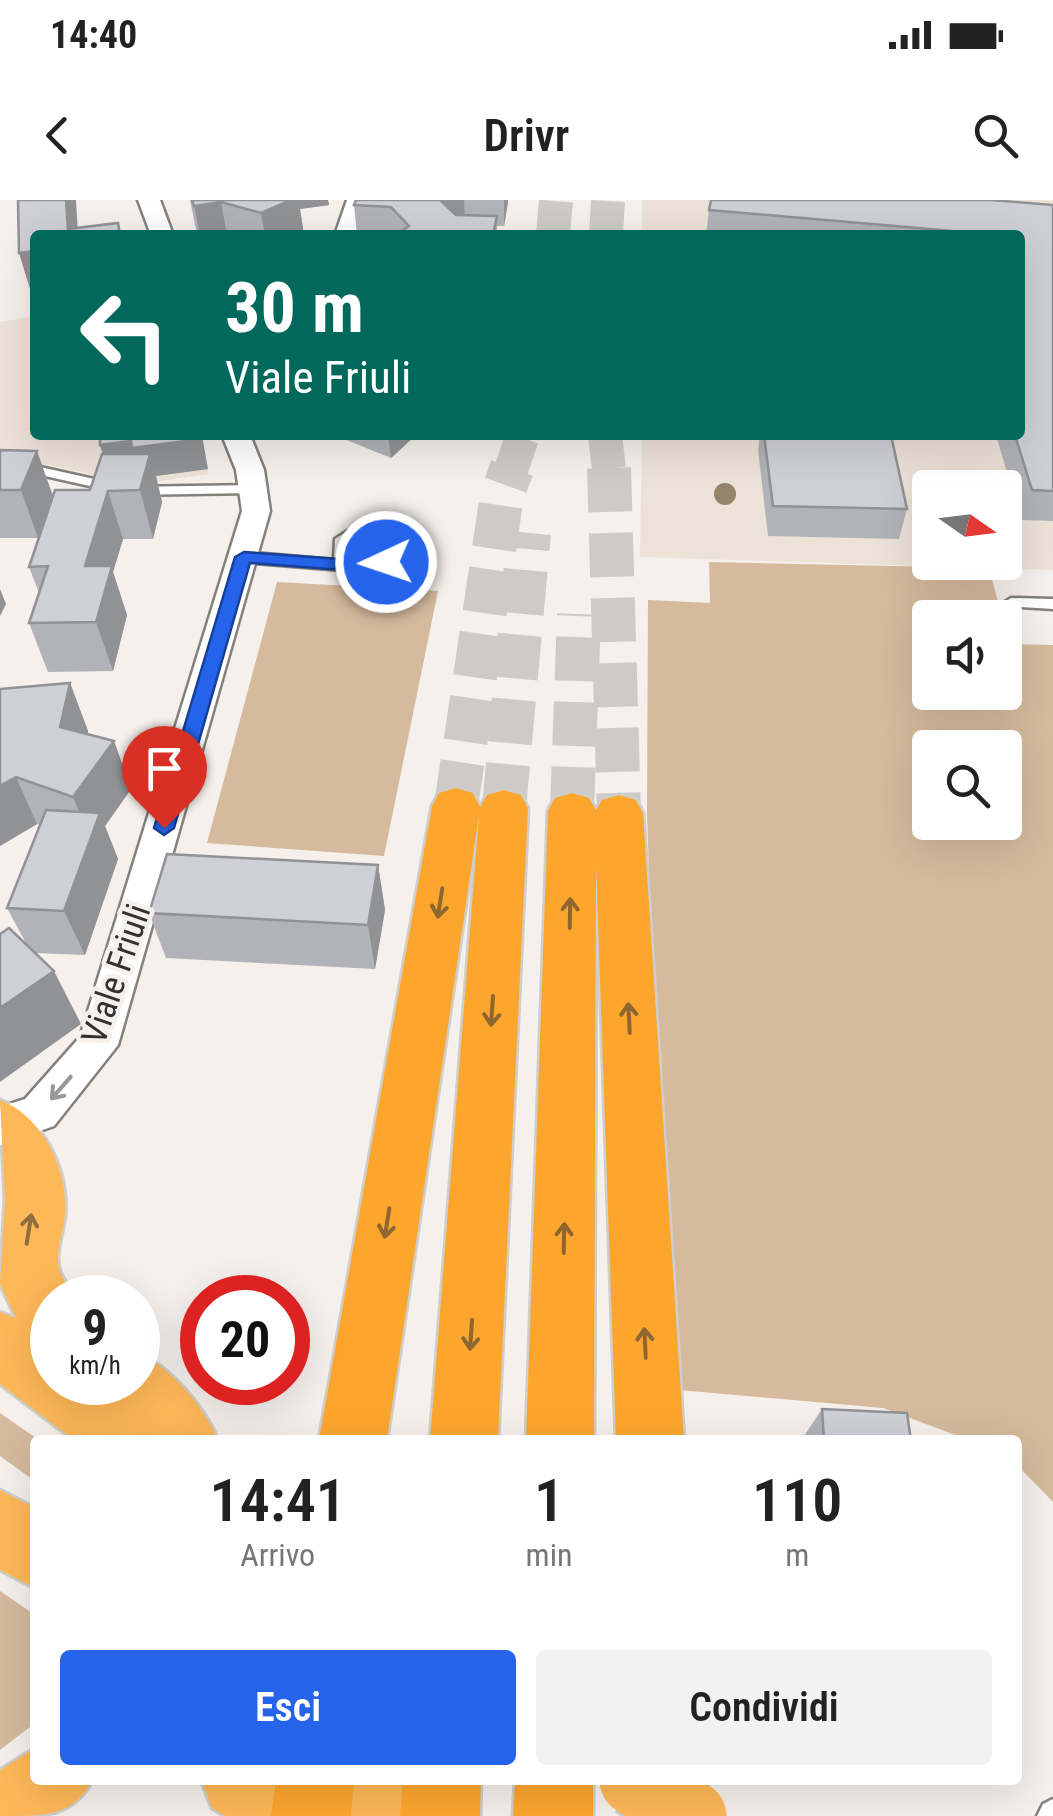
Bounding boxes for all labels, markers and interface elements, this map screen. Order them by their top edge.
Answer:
text: 14:40 [50,13,137,57]
icon: back [30,108,85,163]
icon: search [968,108,1023,163]
text: Drivr [484,109,569,162]
text: 30 m [225,267,364,349]
icon: left [60,270,190,400]
text: Viale Friuli [225,351,411,404]
north arrow [912,470,1022,580]
map controls [912,470,1022,840]
position arrow [334,510,438,614]
button: sound [912,600,1022,710]
pin [122,726,207,829]
button: search [912,730,1022,840]
icon: arrive [137,741,192,796]
one-way arrow [430,886,449,918]
one-way arrow [560,897,579,929]
street label: Viale Friuli [73,899,159,1049]
one-way arrow [482,994,501,1026]
one-way arrow [619,1003,638,1035]
one-way arrow [50,1075,73,1100]
one-way arrow [378,1207,396,1239]
one-way arrow [21,1213,39,1245]
one-way arrow [554,1222,574,1254]
speed limit sign: 20 [180,1275,310,1405]
text: 9 [82,1299,108,1357]
one-way arrow [461,1318,480,1350]
one-way arrow [635,1327,654,1359]
text: km/h [69,1351,121,1380]
text: 14:41 [209,1465,346,1536]
text: 1 [534,1465,564,1536]
text: 110 [752,1465,842,1536]
text: Arrivo [240,1536,315,1574]
text: min [526,1536,572,1574]
text: m [785,1536,809,1574]
button: Esci [60,1650,516,1765]
button: Condividi [536,1650,992,1765]

